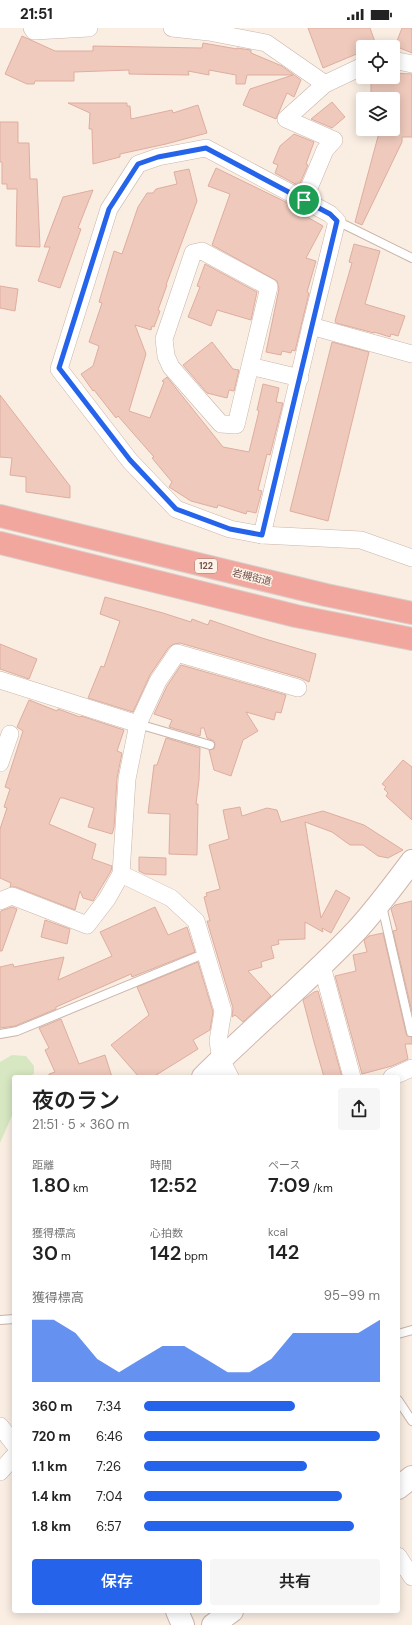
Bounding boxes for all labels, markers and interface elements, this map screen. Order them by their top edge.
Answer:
text: 21:51 [20,4,53,24]
map controls [356,40,400,136]
button: locate [356,40,400,84]
button: layers [356,92,400,136]
pin [287,183,321,217]
icon: arrive [293,189,315,211]
road number: 122 [195,559,217,573]
street label: 岩槻街道 [231,566,273,588]
text: 夜のラン [32,1086,120,1115]
button: share [338,1088,380,1130]
text: 21:51 · 5 × 360 m [32,1116,129,1133]
text: 距離 [32,1158,54,1172]
text: 時間 [150,1158,172,1172]
text: ペース [268,1158,300,1172]
text: 1.80 [32,1172,70,1198]
text: 12:52 [150,1172,197,1198]
text: 7:09 [268,1172,310,1198]
text: km [70,1181,88,1195]
text: /km [310,1181,333,1195]
text: kcal [268,1225,288,1239]
text: 獲得標高 [32,1226,76,1240]
text: 心拍数 [150,1226,183,1240]
text: 142 [268,1239,299,1265]
text: 30 [32,1240,58,1266]
text: 142 [150,1240,181,1266]
text: m [58,1249,71,1263]
text: bpm [181,1249,208,1263]
text: 95–99 m [324,1287,380,1304]
text: 獲得標高 [32,1289,84,1306]
text: 360 m [32,1398,73,1415]
text: 7:34 [96,1398,121,1415]
text: 720 m [32,1428,71,1445]
text: 6:46 [96,1428,123,1445]
text: 1.1 km [32,1458,67,1475]
text: 7:26 [96,1458,121,1475]
text: 1.4 km [32,1488,71,1505]
text: 7:04 [96,1488,122,1505]
text: 1.8 km [32,1518,71,1535]
text: 6:57 [96,1518,121,1535]
button: 保存 [32,1559,202,1605]
button: 共有 [210,1559,380,1605]

